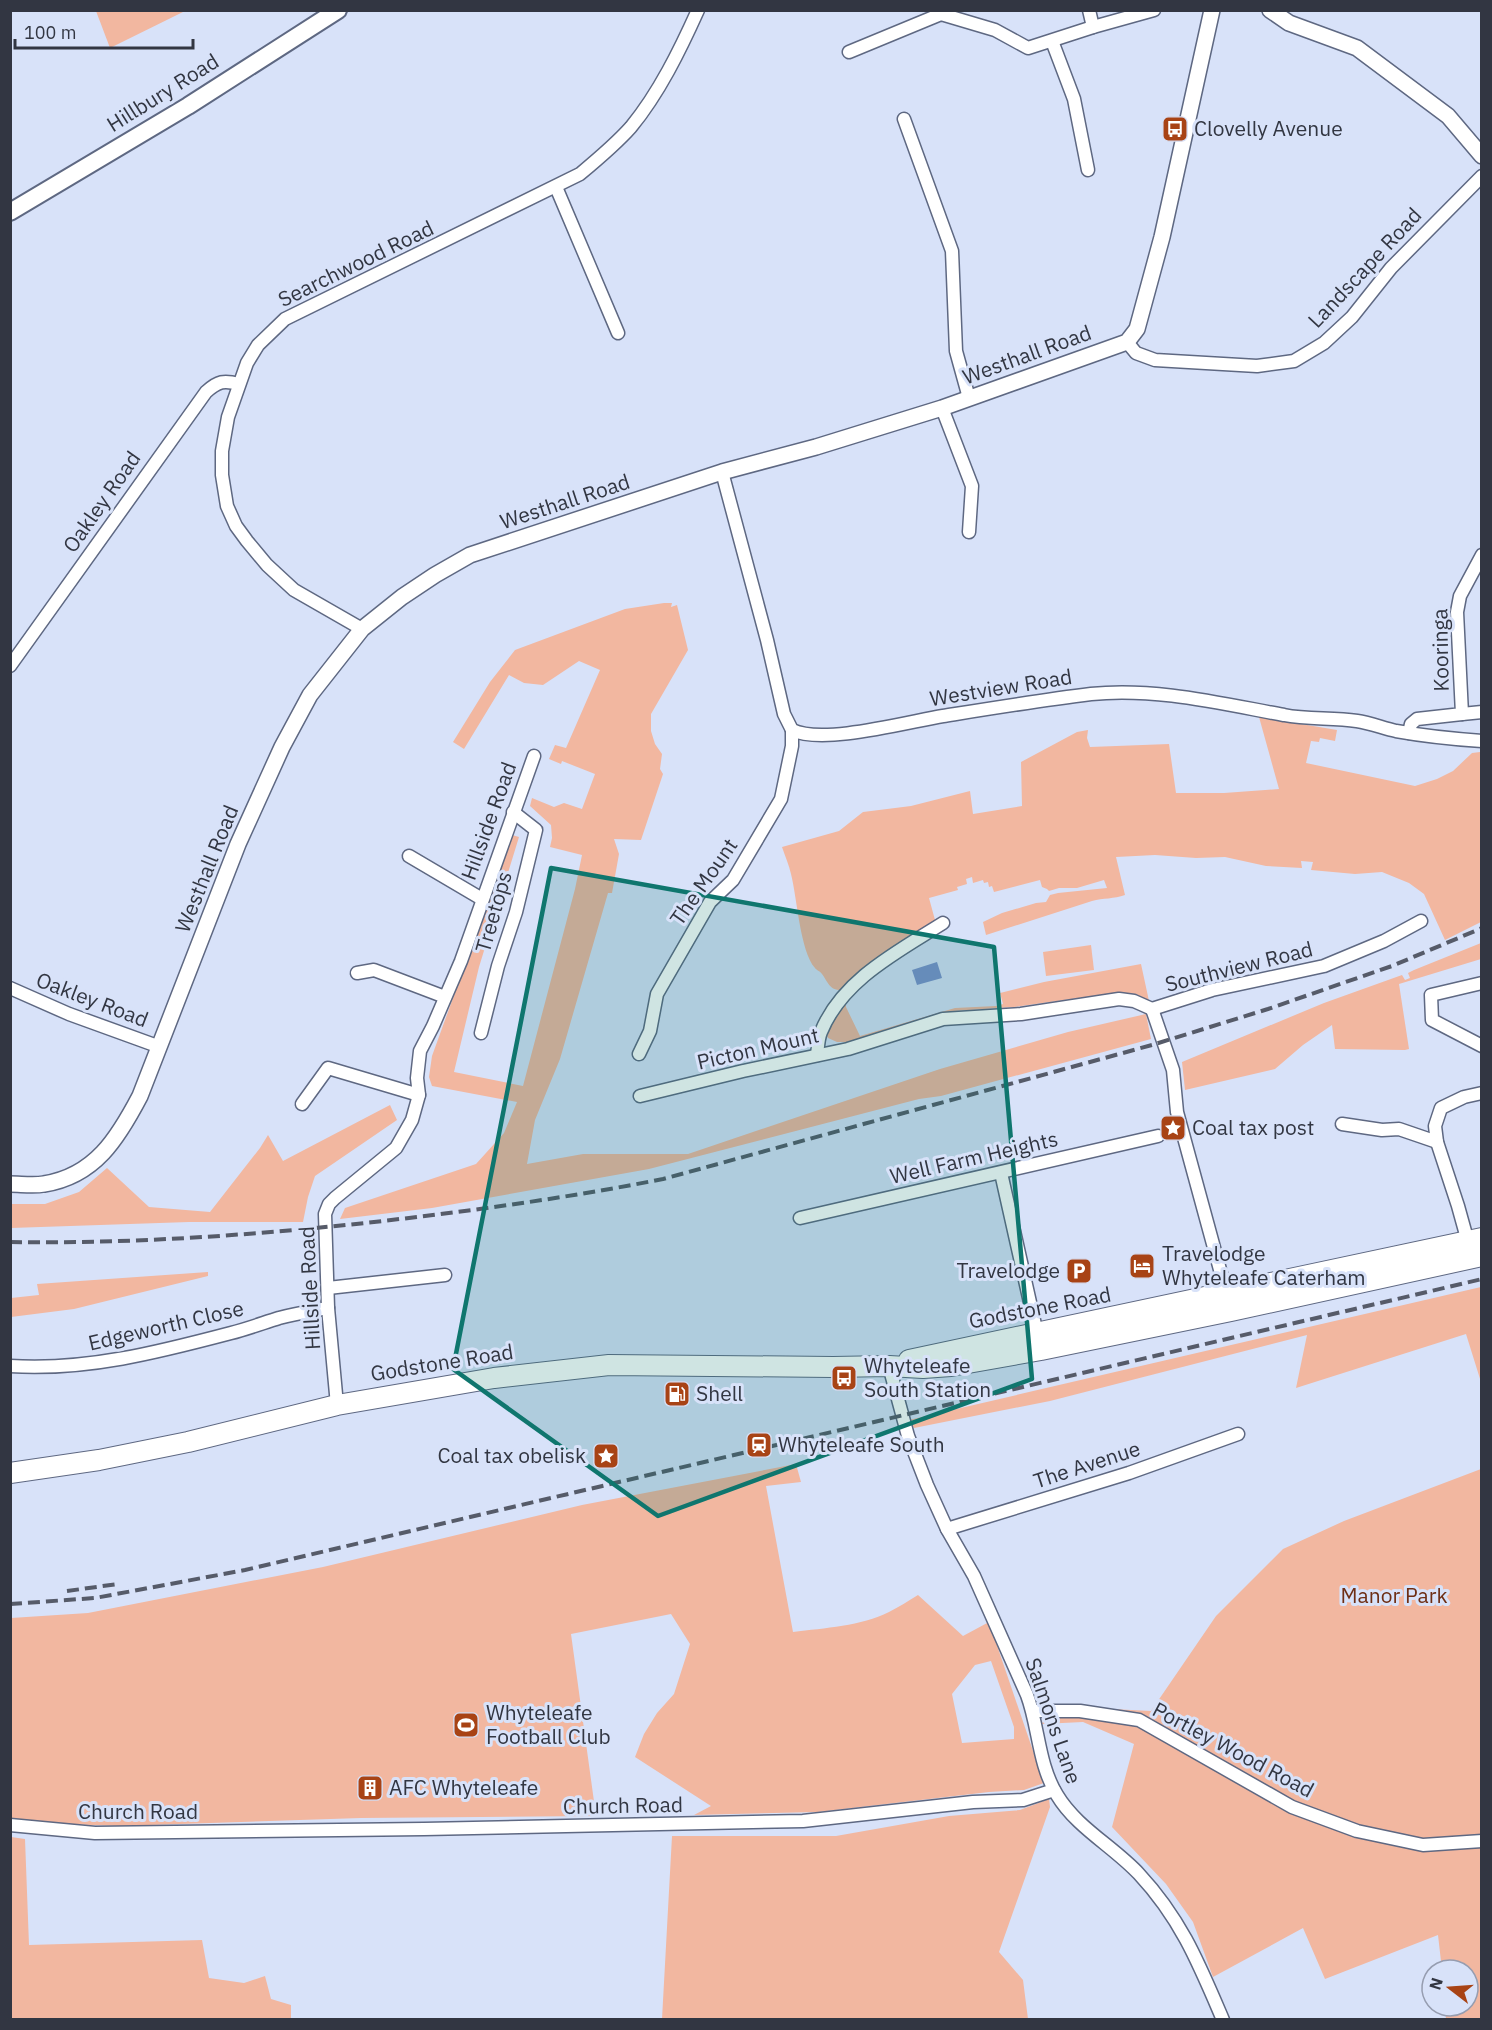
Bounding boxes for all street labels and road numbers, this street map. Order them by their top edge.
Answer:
street label: Hillbury Road [101,47,224,138]
street label: Landscape Road [1301,201,1427,333]
street label: Searchwood Road [273,213,438,313]
street label: Westhall Road [958,318,1095,390]
street label: Oakley Road [56,445,146,558]
street label: Westhall Road [496,467,633,535]
street label: Kooringa [1425,608,1455,692]
street label: Westview Road [928,662,1074,712]
street label: Hillside Road [454,758,522,884]
street label: Westhall Road [168,801,244,936]
street label: The Mount [663,832,743,931]
street label: Treetops [468,868,518,956]
street label: Southview Road [1162,934,1316,998]
street label: Oakley Road [32,965,152,1033]
street label: Picton Mount [694,1020,822,1076]
street label: Well Farm Heights [887,1124,1061,1190]
street label: Hillside Road [292,1225,326,1351]
street label: Godstone Road [966,1280,1113,1335]
street label: Edgeworth Close [85,1294,246,1357]
street label: Godstone Road [368,1337,515,1387]
street label: The Avenue [1030,1434,1144,1494]
street label: Salmons Lane [1019,1654,1089,1787]
street label: Portley Wood Road [1148,1695,1319,1804]
street label: Church Road [563,1790,683,1820]
street label: Church Road [78,1797,198,1825]

